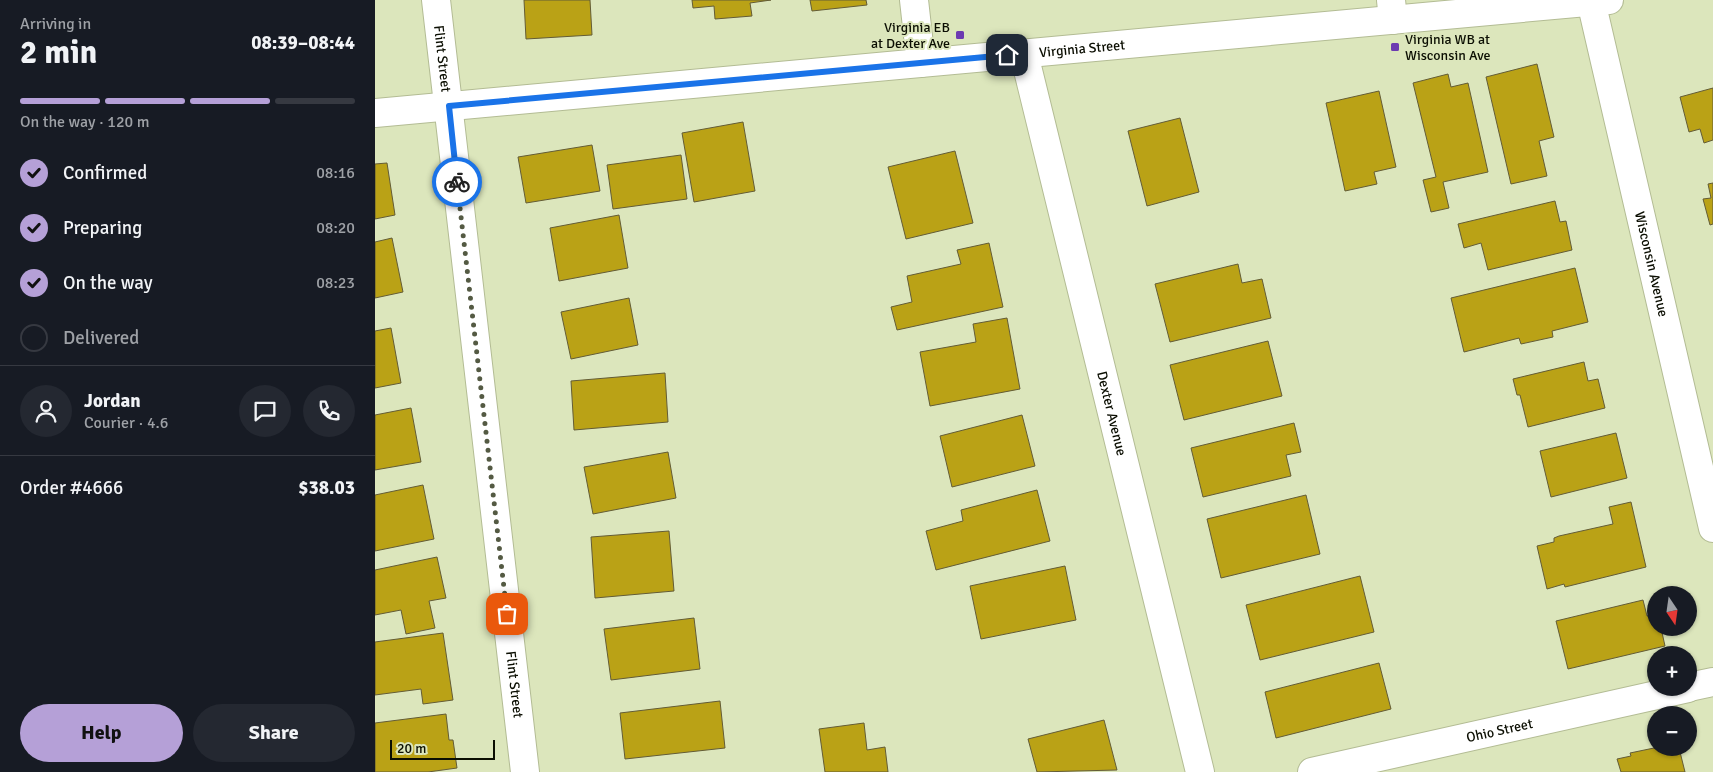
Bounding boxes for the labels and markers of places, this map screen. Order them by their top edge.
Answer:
place label: Virginia EB at Dexter Ave [871,19,950,52]
marker: Virginia EB at Dexter Ave [954,29,966,41]
place label: Virginia WB at Wisconsin Ave [1405,31,1490,64]
pin [986,34,1028,76]
marker: Virginia WB at Wisconsin Ave [1389,41,1401,53]
pin [486,593,528,635]

